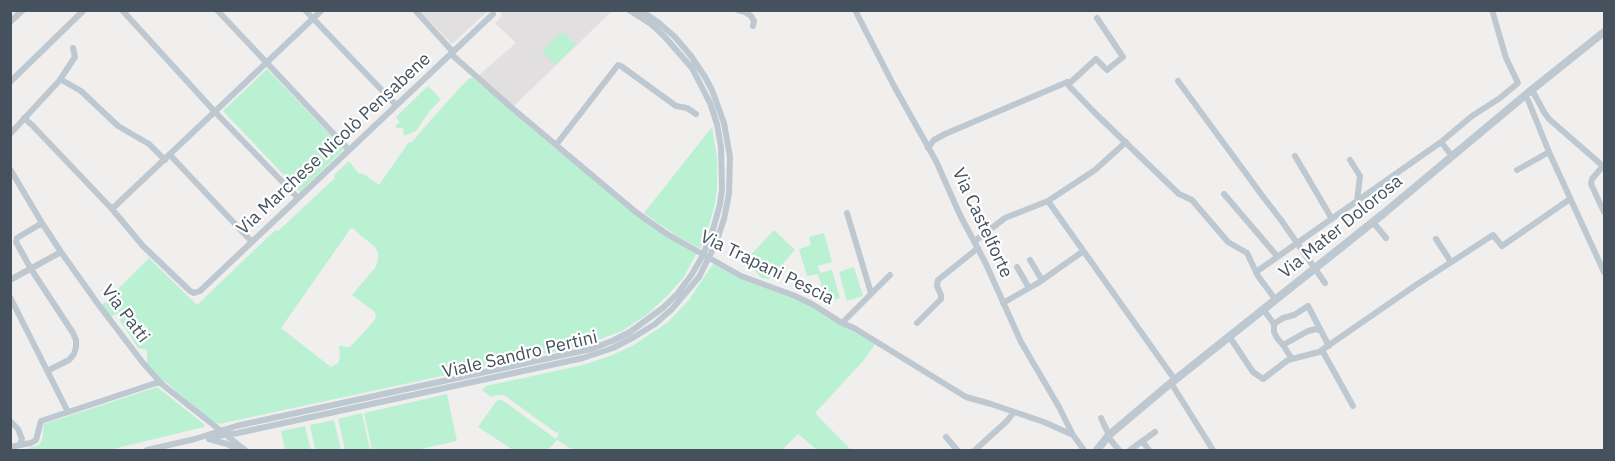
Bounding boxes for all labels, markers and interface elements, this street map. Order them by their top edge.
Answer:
street label: Via Marchese Nicolò Pensabene [233,48,435,240]
street label: Via Castelforte [947,165,1017,281]
street label: Via Mater Dolorosa [1275,171,1407,283]
street label: Via Trapani Pescia [697,226,837,310]
street label: Via Patti [96,281,154,347]
street label: Viale Sandro Pertini [440,327,600,383]

